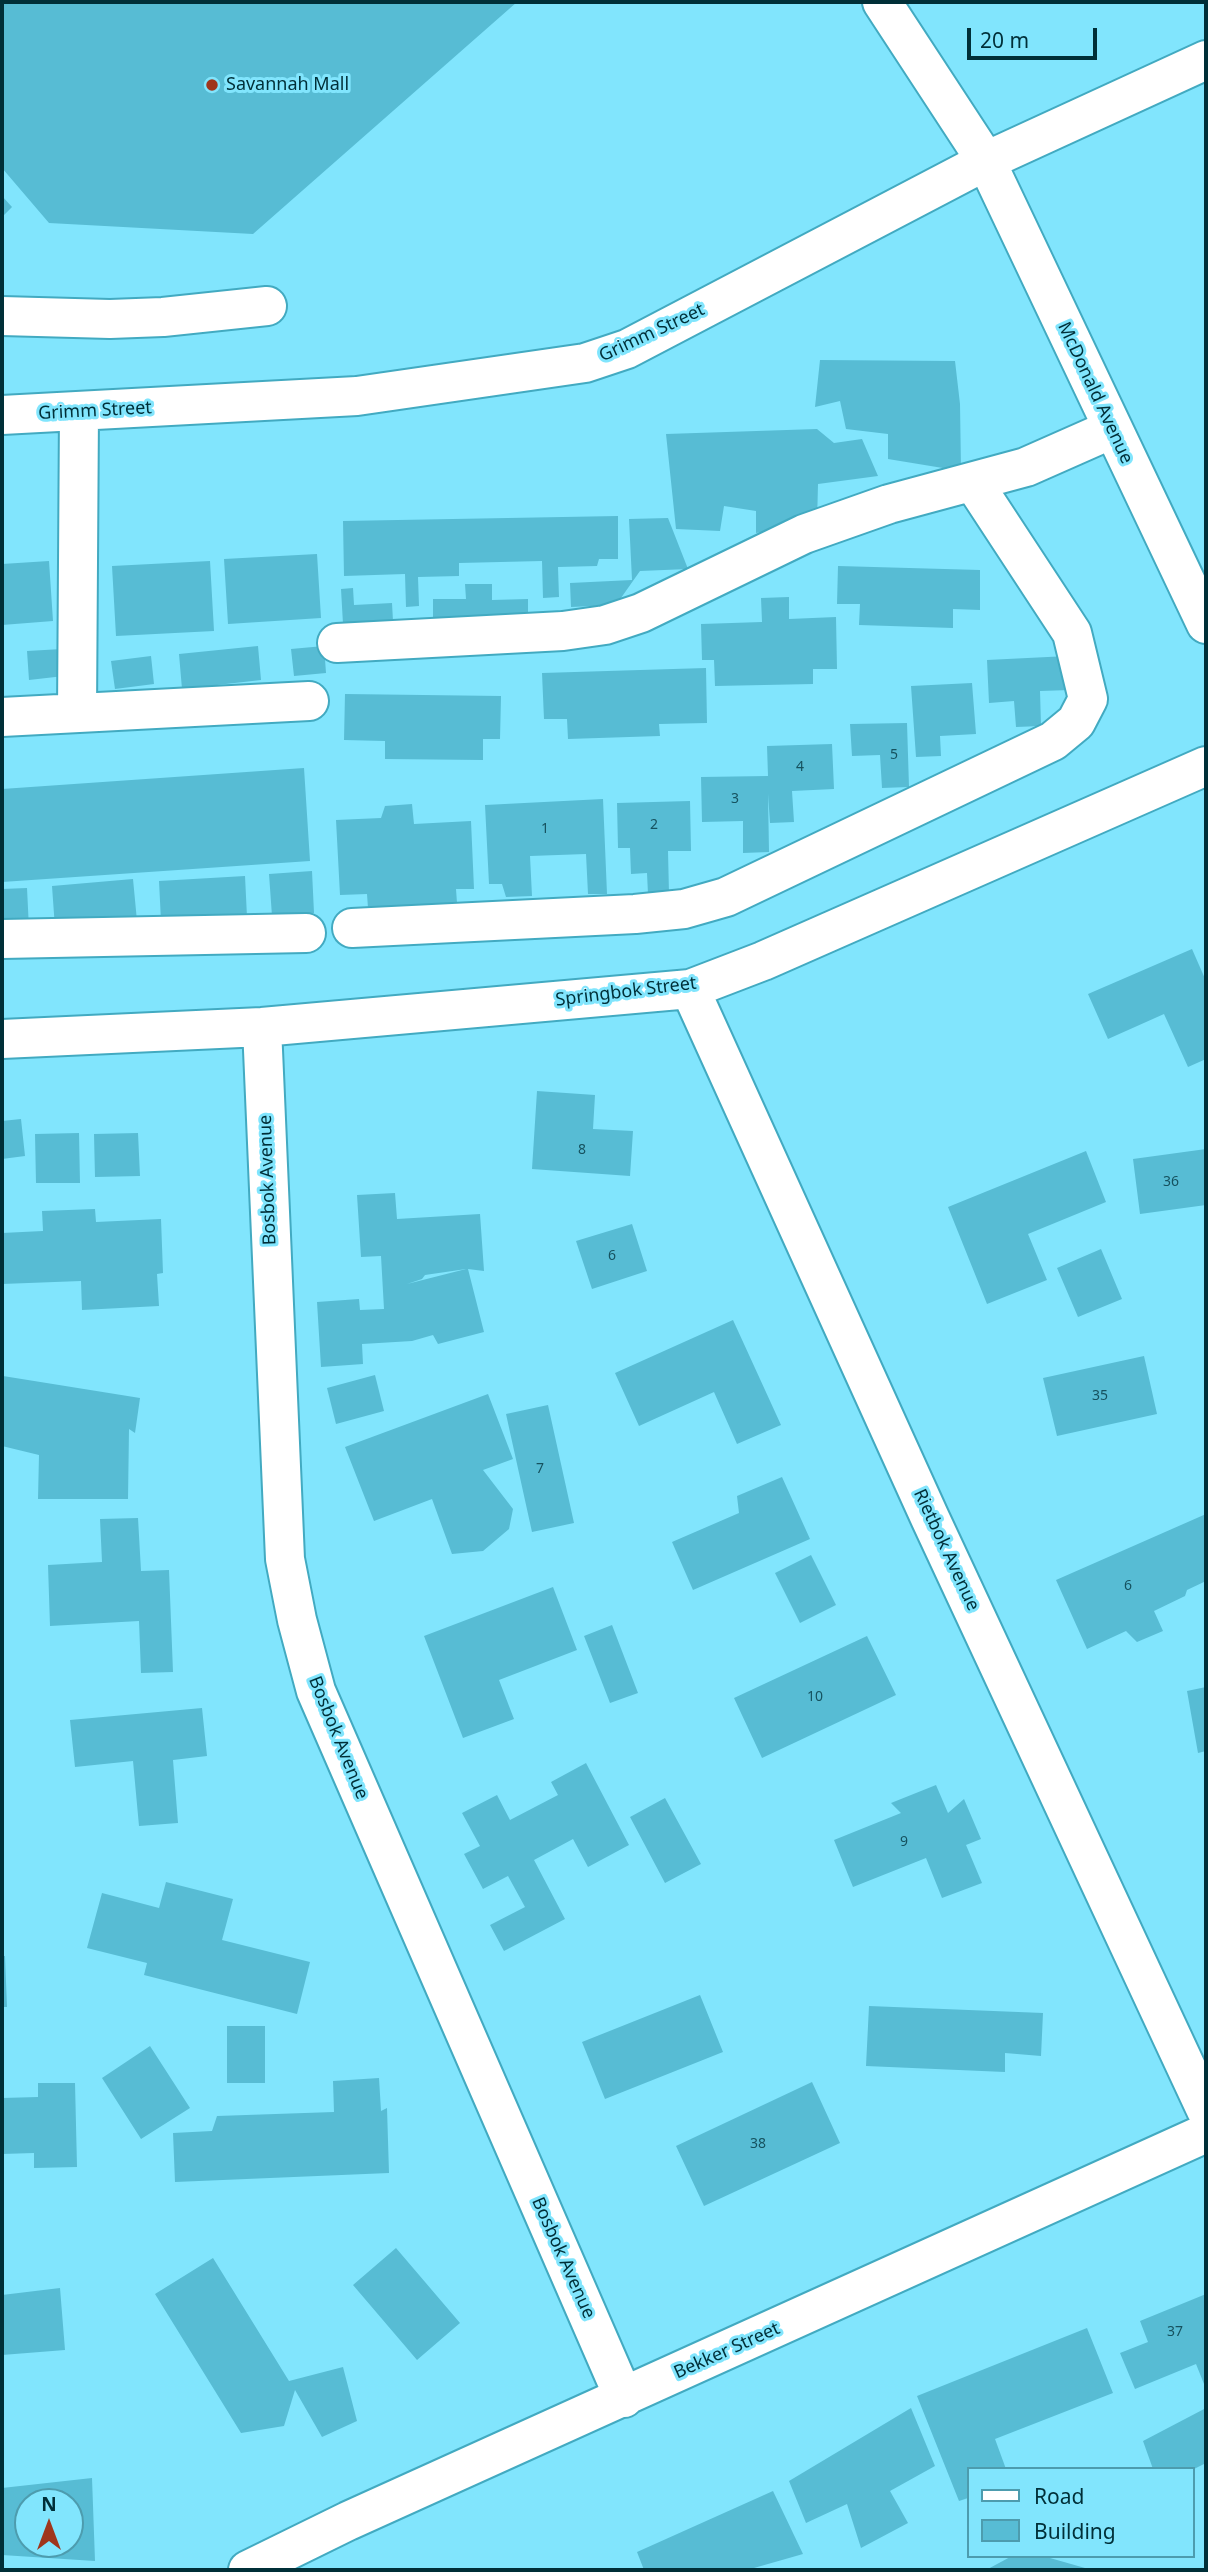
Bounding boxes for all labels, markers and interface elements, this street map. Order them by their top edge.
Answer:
scale bar [970,14,1100,58]
text: 20 m [980,26,1029,54]
place label: Savannah Mall [226,74,349,96]
marker: Savannah Mall [204,77,220,93]
street label: Grimm Street [596,299,708,367]
street label: McDonald Avenue [1053,319,1137,467]
street label: Grimm Street [38,397,152,425]
house number: 5 [890,747,898,763]
house number: 4 [796,759,804,775]
house number: 3 [731,791,739,807]
house number: 2 [650,817,658,833]
house number: 1 [541,821,549,837]
street label: Springbok Street [554,973,698,1011]
street label: Bosbok Avenue [255,1114,281,1246]
house number: 8 [578,1142,586,1158]
house number: 36 [1163,1174,1179,1190]
house number: 6 [608,1248,616,1264]
house number: 35 [1092,1388,1108,1404]
house number: 7 [536,1461,544,1477]
street label: Rietbok Avenue [908,1486,984,1614]
house number: 6 [1124,1578,1132,1594]
street label: Bosbok Avenue [304,1673,372,1803]
house number: 10 [807,1689,823,1705]
house number: 9 [900,1834,908,1850]
house number: 38 [750,2136,766,2152]
street label: Bosbok Avenue [527,2194,599,2322]
street label: Bekker Street [671,2318,783,2384]
house number: 37 [1167,2324,1183,2340]
legend [967,2467,1194,2558]
text: Road [1034,2482,1084,2510]
north arrow [14,2488,84,2558]
text: N [41,2491,57,2517]
text: Building [1034,2517,1116,2545]

